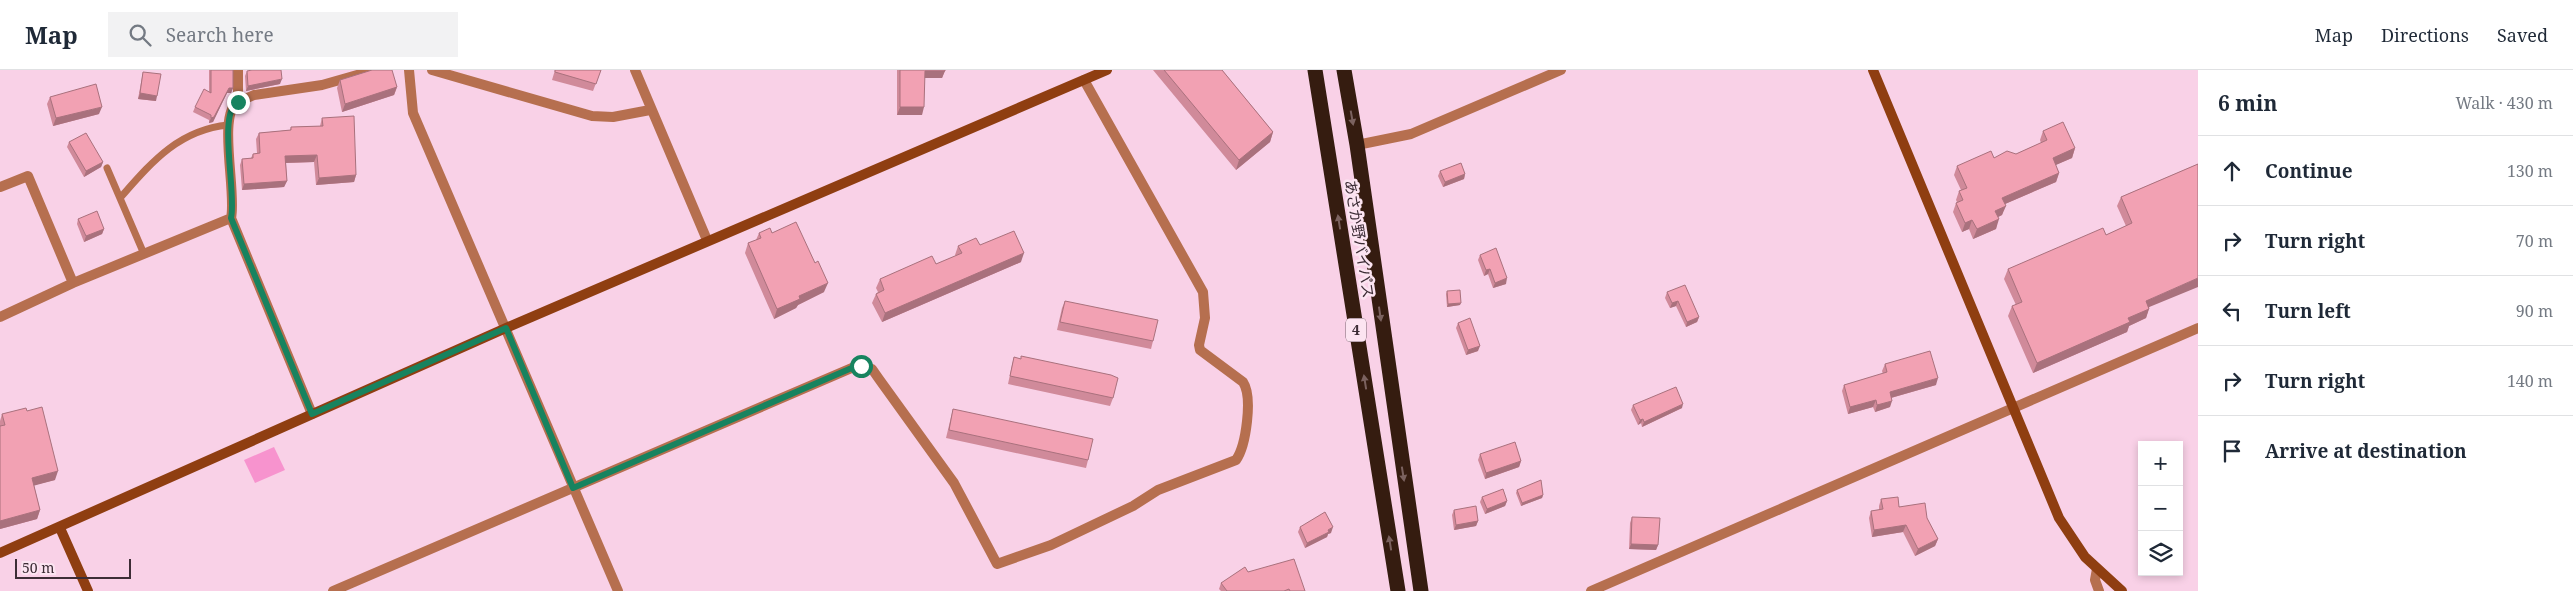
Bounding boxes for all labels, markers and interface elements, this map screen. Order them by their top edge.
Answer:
search box [108,12,458,57]
text: Map [25,18,78,51]
icon: search [126,21,154,49]
text: Search here [166,22,274,48]
text: Map [2315,23,2353,47]
text: Directions [2381,23,2469,47]
text: Saved [2497,23,2548,47]
text: 6 min [2218,89,2277,117]
route end [227,91,250,114]
text: Walk · 430 m [2456,92,2553,114]
one-way arrow [1349,110,1357,126]
icon: ahead [2218,157,2246,185]
text: Continue [2265,158,2353,184]
text: 130 m [2507,160,2553,182]
street label: あさか野バイパス [1341,178,1379,300]
one-way arrow [1334,214,1342,230]
icon: right [2218,227,2246,255]
text: Turn right [2265,228,2365,254]
text: 70 m [2516,230,2553,252]
icon: left [2218,297,2246,325]
text: Turn left [2265,298,2351,324]
text: 90 m [2516,300,2553,322]
one-way arrow [1376,306,1384,322]
road number: 4 [1346,318,1366,342]
route start [850,355,873,378]
icon: right [2218,367,2246,395]
text: Turn right [2265,368,2365,394]
text: 140 m [2507,370,2553,392]
one-way arrow [1360,374,1368,390]
icon: arrive [2218,437,2246,465]
text: Arrive at destination [2265,438,2467,464]
map controls [2138,441,2183,576]
button: + [2138,441,2183,486]
one-way arrow [1399,467,1407,483]
button: − [2138,486,2183,531]
button: layers [2138,531,2183,576]
one-way arrow [1386,534,1394,550]
scale bar [15,556,131,579]
text: 50 m [22,558,55,577]

